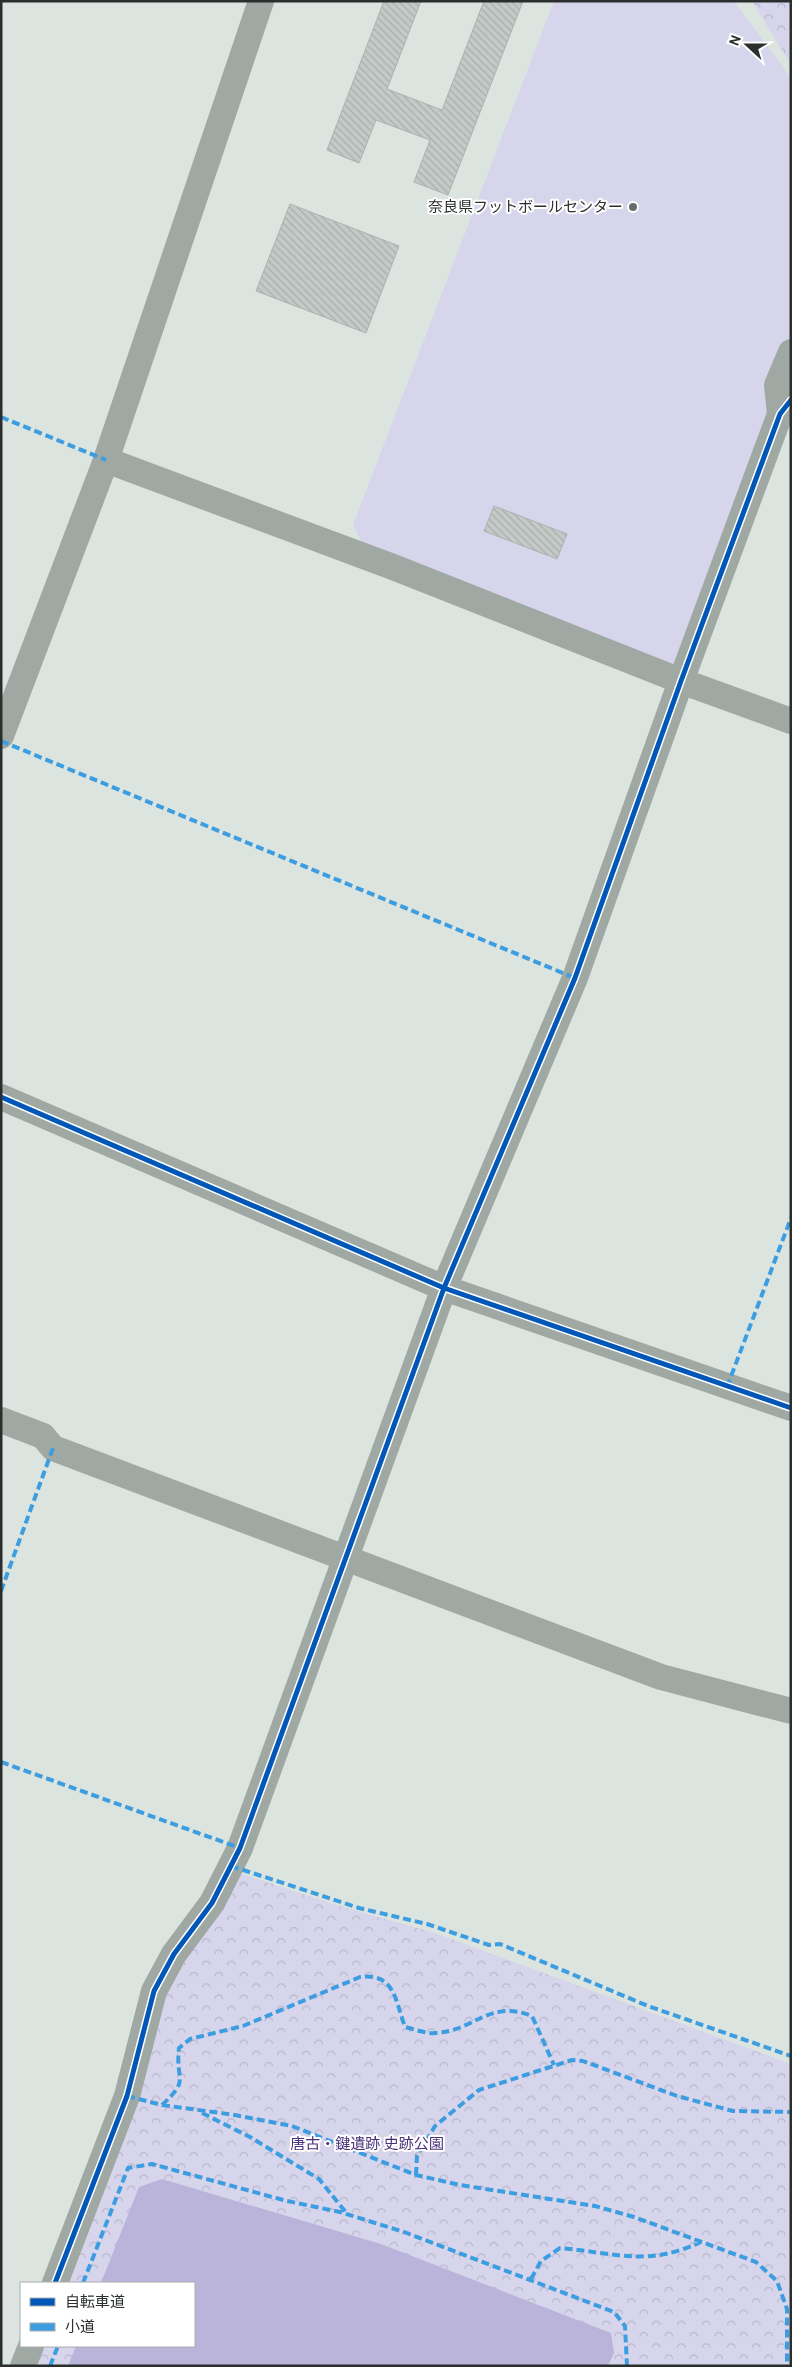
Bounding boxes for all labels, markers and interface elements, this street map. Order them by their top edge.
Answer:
north arrow [722,20,772,70]
text: N [725,32,745,48]
place label: 奈良県フットボールセンター [428,198,623,216]
marker: 奈良県フットボールセンター [627,201,639,213]
park label: 唐古・鍵遺跡 史跡公園 [290,2135,444,2153]
legend [20,2282,195,2347]
text: 自転車道 [65,2293,125,2311]
text: 小道 [65,2318,95,2336]

